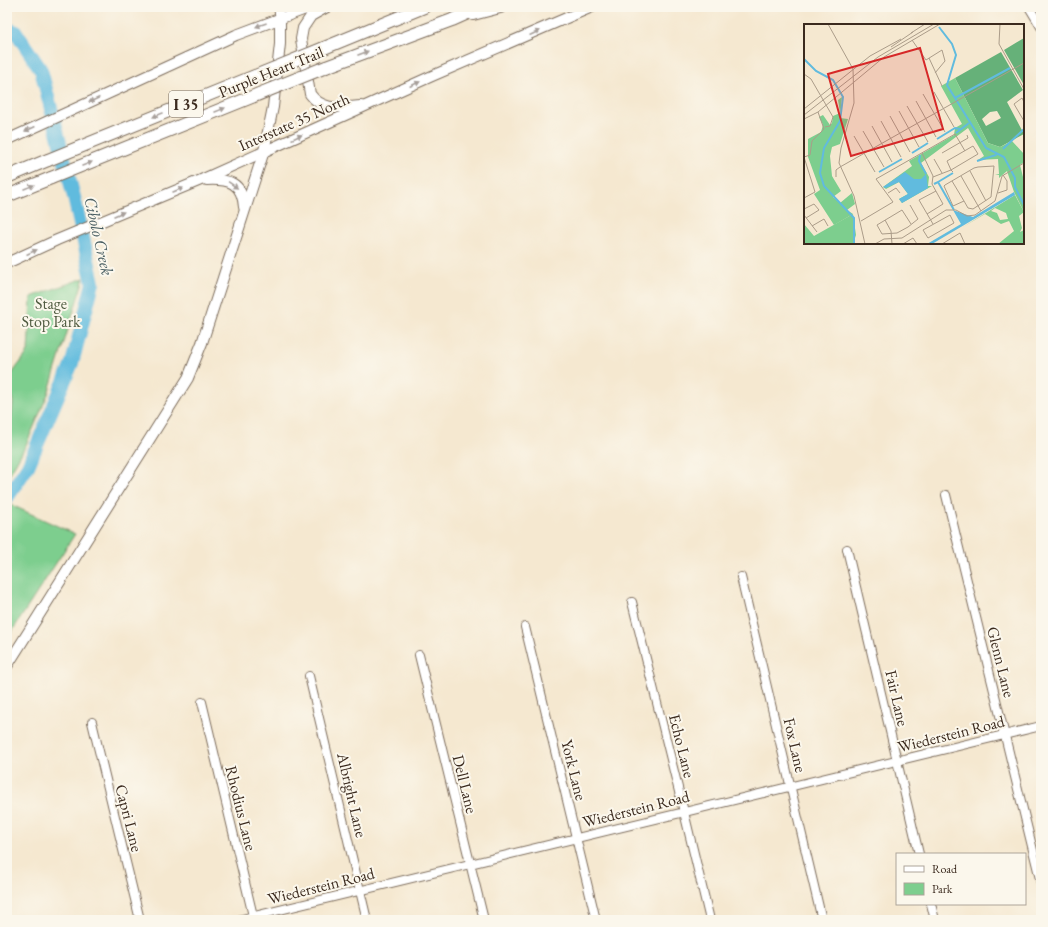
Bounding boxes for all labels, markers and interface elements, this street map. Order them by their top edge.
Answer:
one-way arrow [255,23,267,29]
inset map [804,24,1024,244]
one-way arrow [529,30,540,36]
street label: Purple Heart Trail [215,41,327,103]
one-way arrow [357,49,369,55]
one-way arrow [410,81,421,87]
street label: Interstate 35 North [235,88,353,156]
road number: I 35 [169,91,203,117]
one-way arrow [89,97,100,103]
one-way arrow [215,106,227,112]
one-way arrow [151,113,163,119]
one-way arrow [24,126,35,132]
one-way arrow [291,134,302,140]
one-way arrow [81,160,93,166]
one-way arrow [228,181,239,189]
one-way arrow [23,184,35,190]
one-way arrow [172,187,183,193]
water label: Cibolo Creek [79,195,119,278]
one-way arrow [113,211,125,217]
one-way arrow [26,248,38,255]
park label: Stage Stop Park [21,293,81,332]
street label: Glenn Lane [982,624,1020,700]
street label: Fair Lane [880,668,914,728]
street label: Wiederstein Road [895,710,1008,757]
street label: Echo Lane [664,712,700,780]
street label: Fox Lane [779,716,811,774]
street label: York Lane [556,737,592,803]
street label: Albright Lane [332,750,372,839]
street label: Dell Lane [448,753,482,815]
street label: Rhodius Lane [220,763,262,853]
street label: Capri Lane [110,782,148,854]
street label: Wiederstein Road [580,785,693,832]
legend [896,853,1026,905]
text: Road [932,861,958,877]
street label: Wiederstein Road [265,862,378,909]
text: Park [932,881,953,897]

